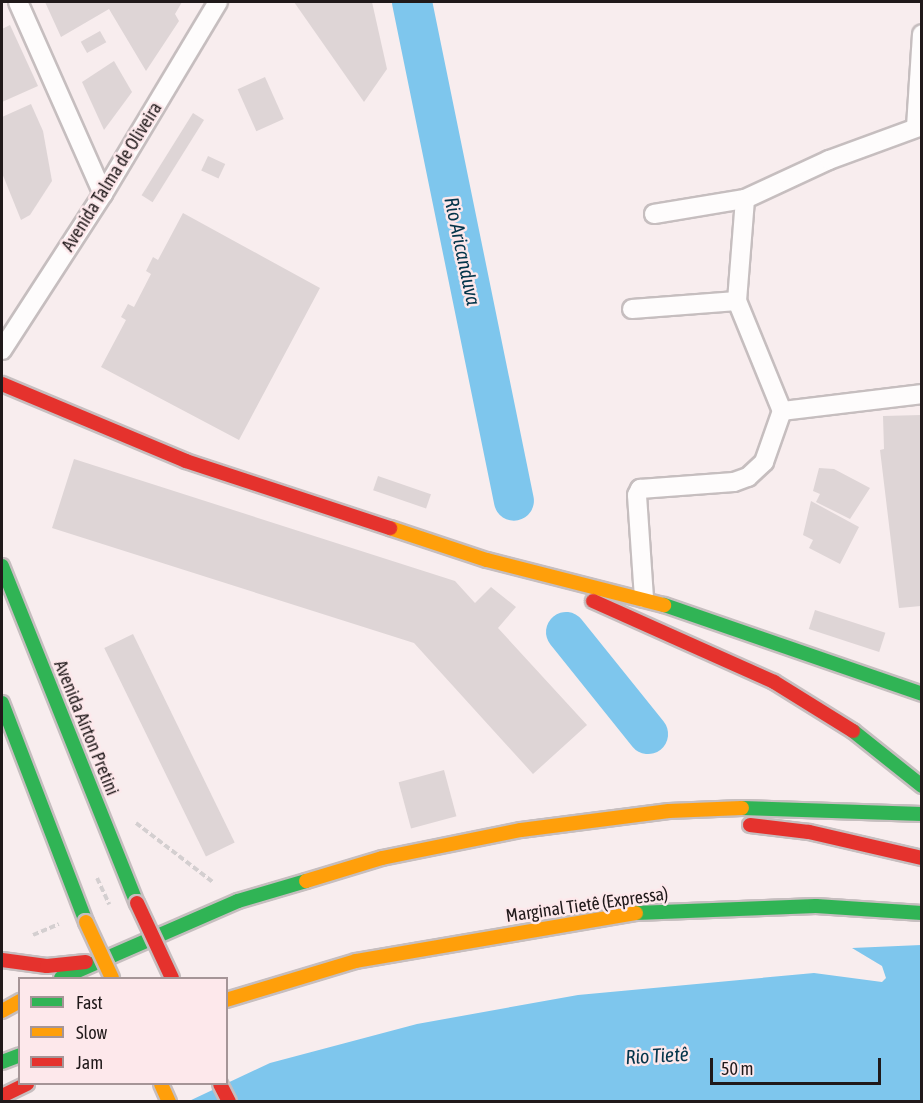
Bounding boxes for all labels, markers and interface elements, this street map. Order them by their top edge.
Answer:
street label: Avenida Talma de Oliveira [57,99,167,255]
water label: Rio Aricanduva [440,195,486,307]
street label: Avenida Aírton Pretini [49,657,123,799]
street label: Marginal Tietê (Expressa) [505,883,669,927]
legend [18,977,228,1085]
text: Fast [76,992,103,1013]
text: Slow [76,1022,107,1043]
water label: Rio Tietê [625,1041,689,1069]
scale bar [713,1046,884,1084]
text: Jam [76,1052,103,1073]
text: 50 m [721,1058,753,1079]

